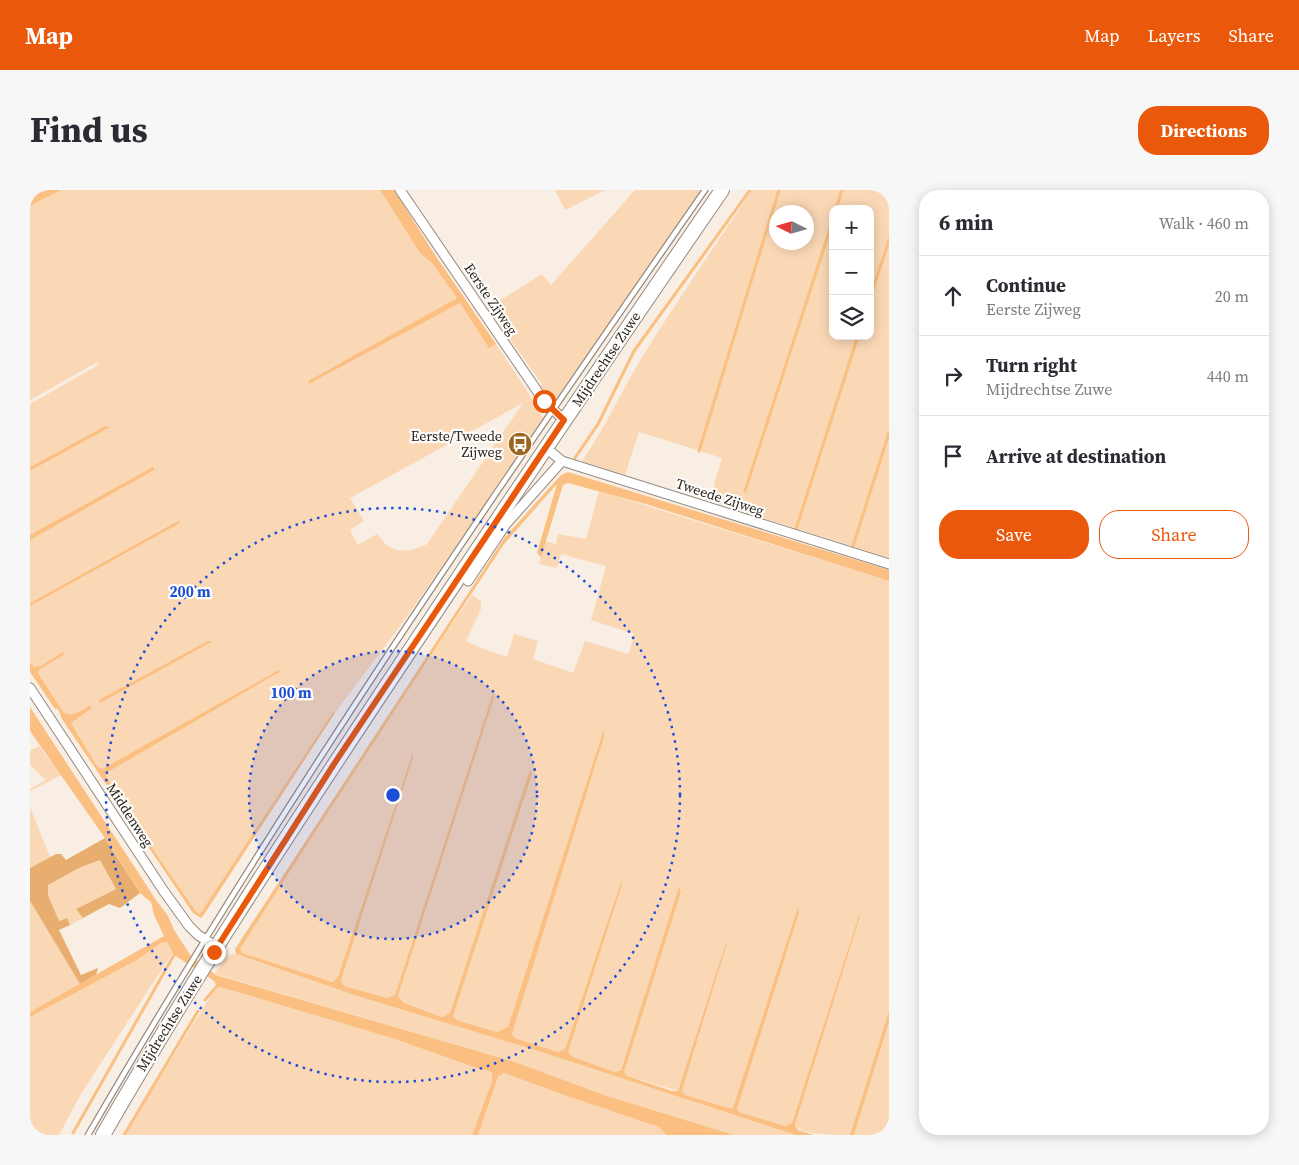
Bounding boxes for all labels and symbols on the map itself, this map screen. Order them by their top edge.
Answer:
north arrow [769,205,814,250]
street label: Eerste Zijweg [460,259,522,339]
street label: Mijdrechtse Zuwe [567,308,645,410]
route start [533,390,556,413]
place label: Eerste/Tweede Zijweg [411,426,502,462]
bus stop icon: Eerste/Tweede Zijweg [507,431,533,457]
street label: Tweede Zijweg [673,473,767,521]
text: 200 m [169,581,211,602]
text: 100 m [270,682,312,703]
street label: Middenweg [102,779,158,851]
centre of rings [384,786,402,804]
route end [203,941,226,964]
street label: Mijdrechtse Zuwe [131,971,207,1075]

